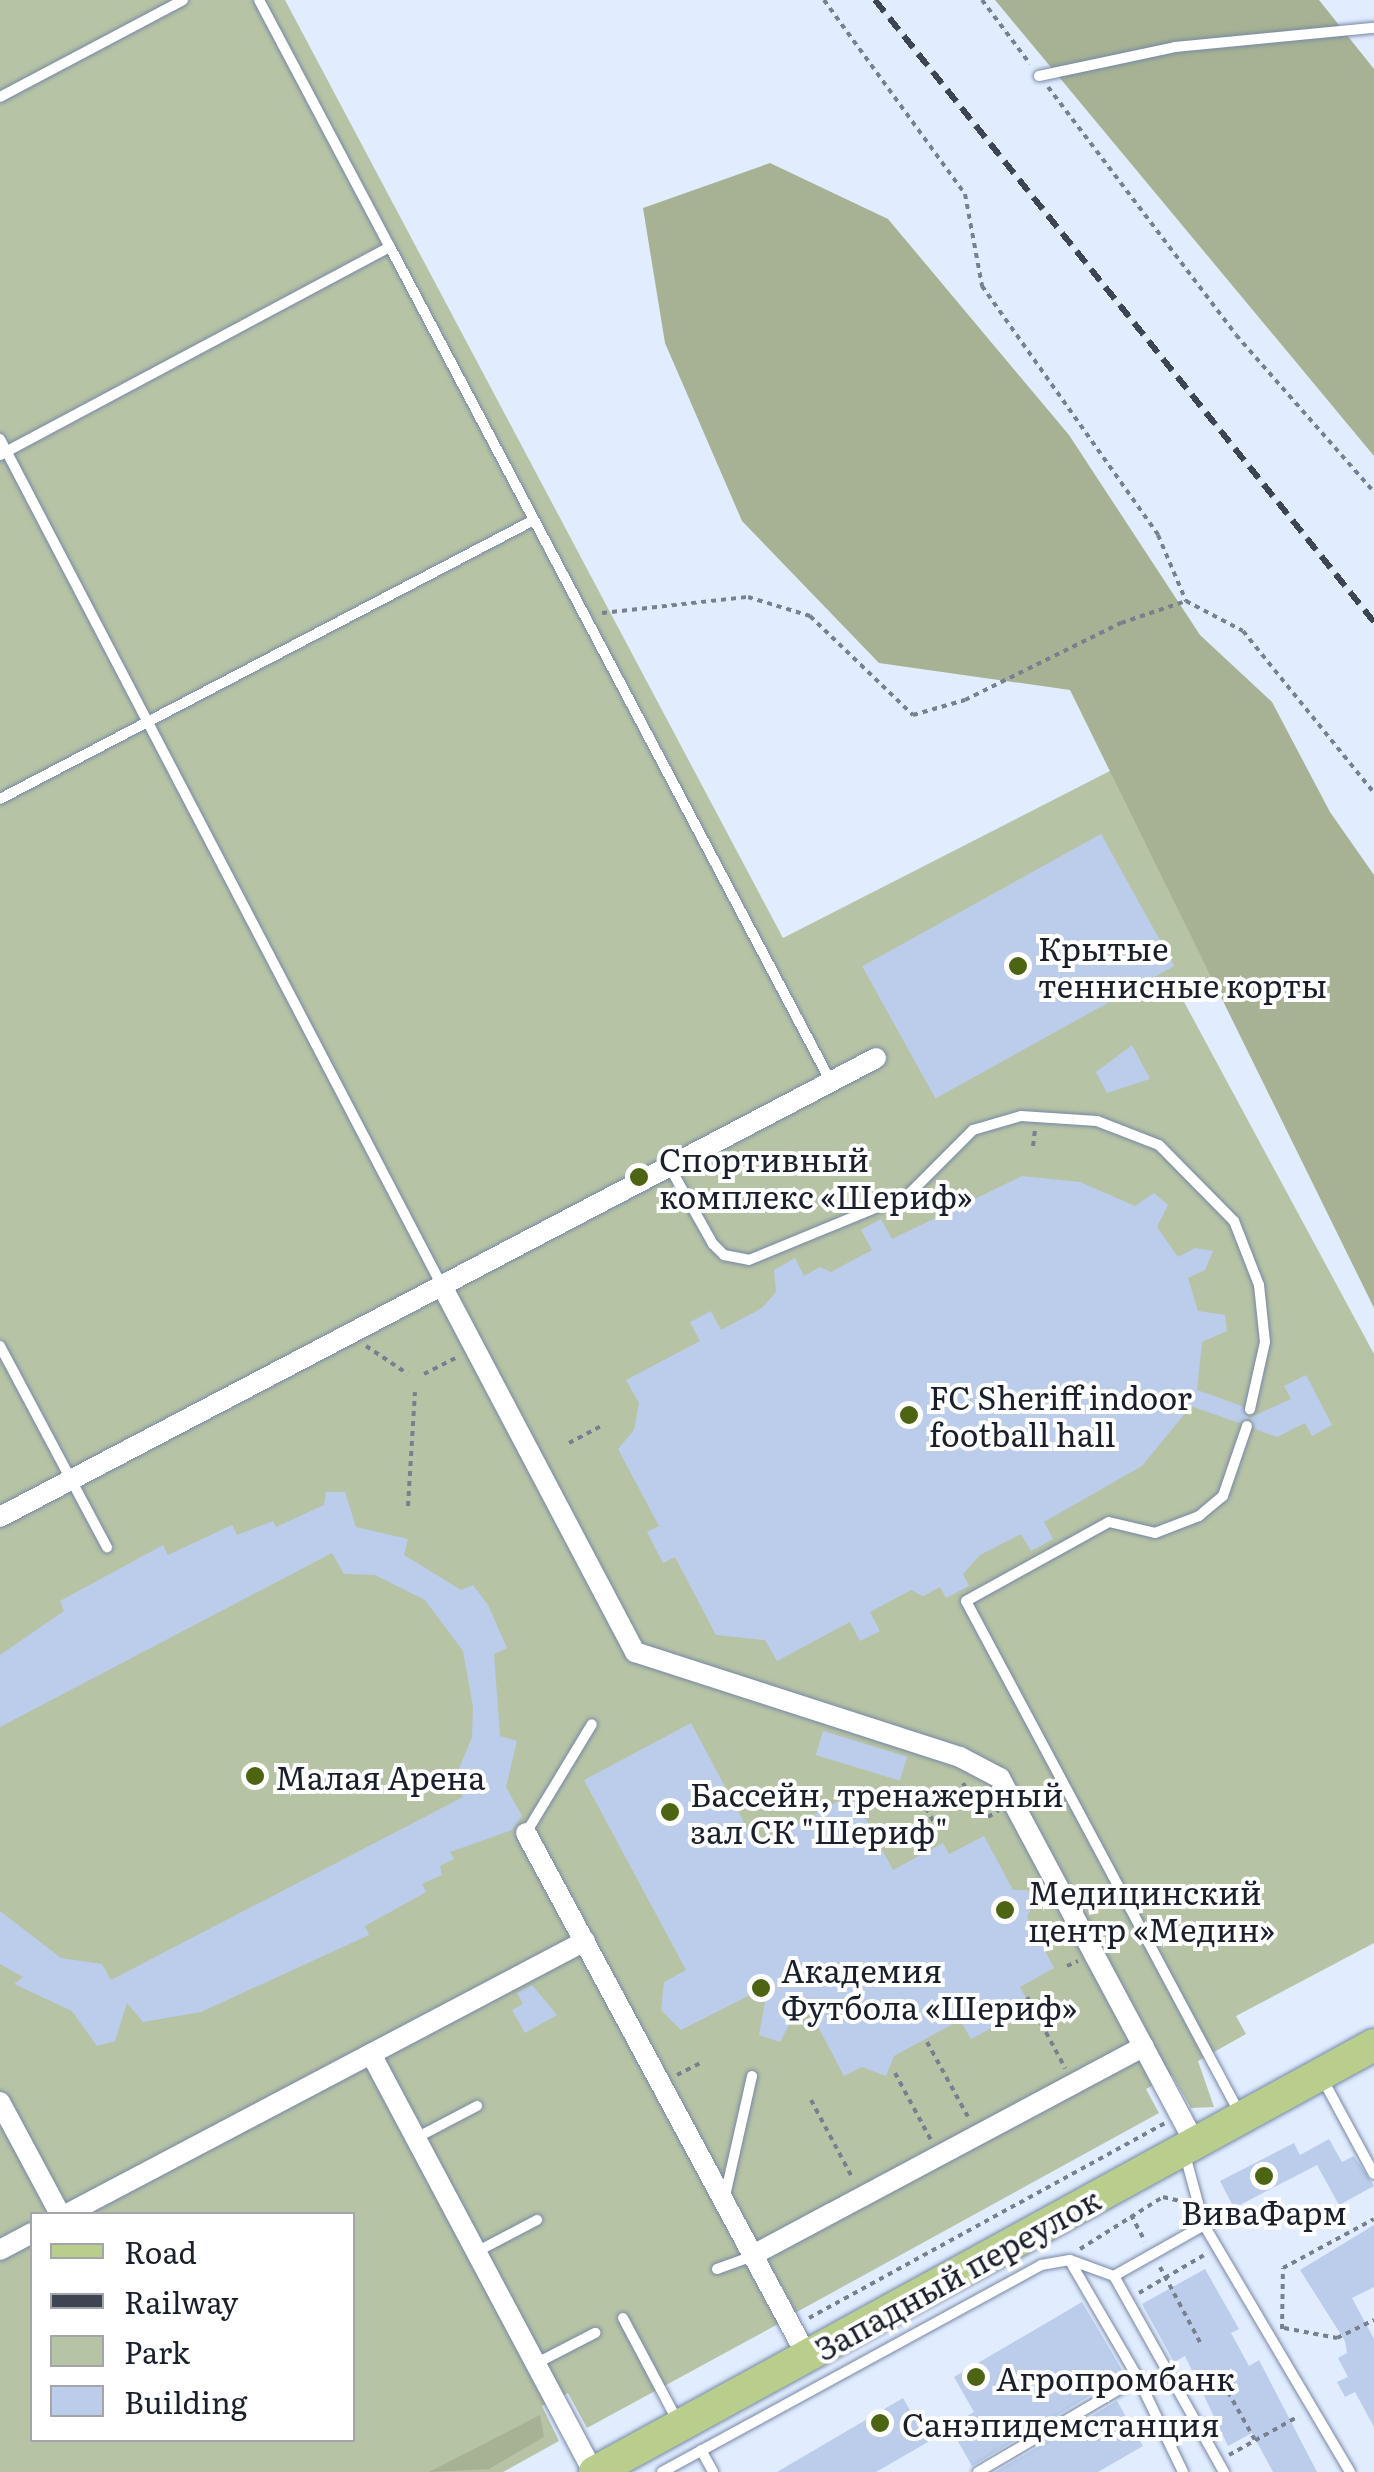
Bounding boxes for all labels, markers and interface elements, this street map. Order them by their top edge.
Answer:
place label: Крытые теннисные корты [1038,929,1327,1004]
marker: Крытые теннисные корты [1007,955,1029,977]
place label: Спортивный комплекс «Шериф» [659,1140,973,1215]
marker: Спортивный комплекс «Шериф» [628,1166,650,1188]
place label: FC Sheriff indoor football hall [929,1378,1192,1453]
marker: FC Sheriff indoor football hall [898,1404,920,1426]
place label: Малая Арена [275,1757,485,1795]
marker: Малая Арена [244,1765,266,1787]
place label: Бассейн, тренажерный зал СК "Шериф" [690,1775,1064,1850]
marker: Бассейн, тренажерный зал СК "Шериф" [659,1801,681,1823]
place label: Медицинский центр «Медин» [1028,1873,1275,1948]
marker: Медицинский центр «Медин» [992,1897,1018,1923]
place label: Академия Футбола «Шериф» [781,1951,1078,2026]
marker: Академия Футбола «Шериф» [750,1977,772,1999]
marker: ВиваФарм [1253,2165,1275,2187]
street label: Западный переулок [808,2179,1106,2367]
place label: ВиваФарм [1181,2192,1347,2230]
legend [30,2212,355,2442]
text: Road [124,2229,197,2273]
text: Railway [124,2279,238,2323]
text: Park [124,2329,190,2373]
place label: Агропромбанк [996,2358,1235,2396]
marker: Агропромбанк [965,2366,987,2388]
text: Building [124,2379,248,2423]
place label: Санэпидемстанция [902,2404,1220,2442]
marker: Санэпидемстанция [867,2410,893,2436]

